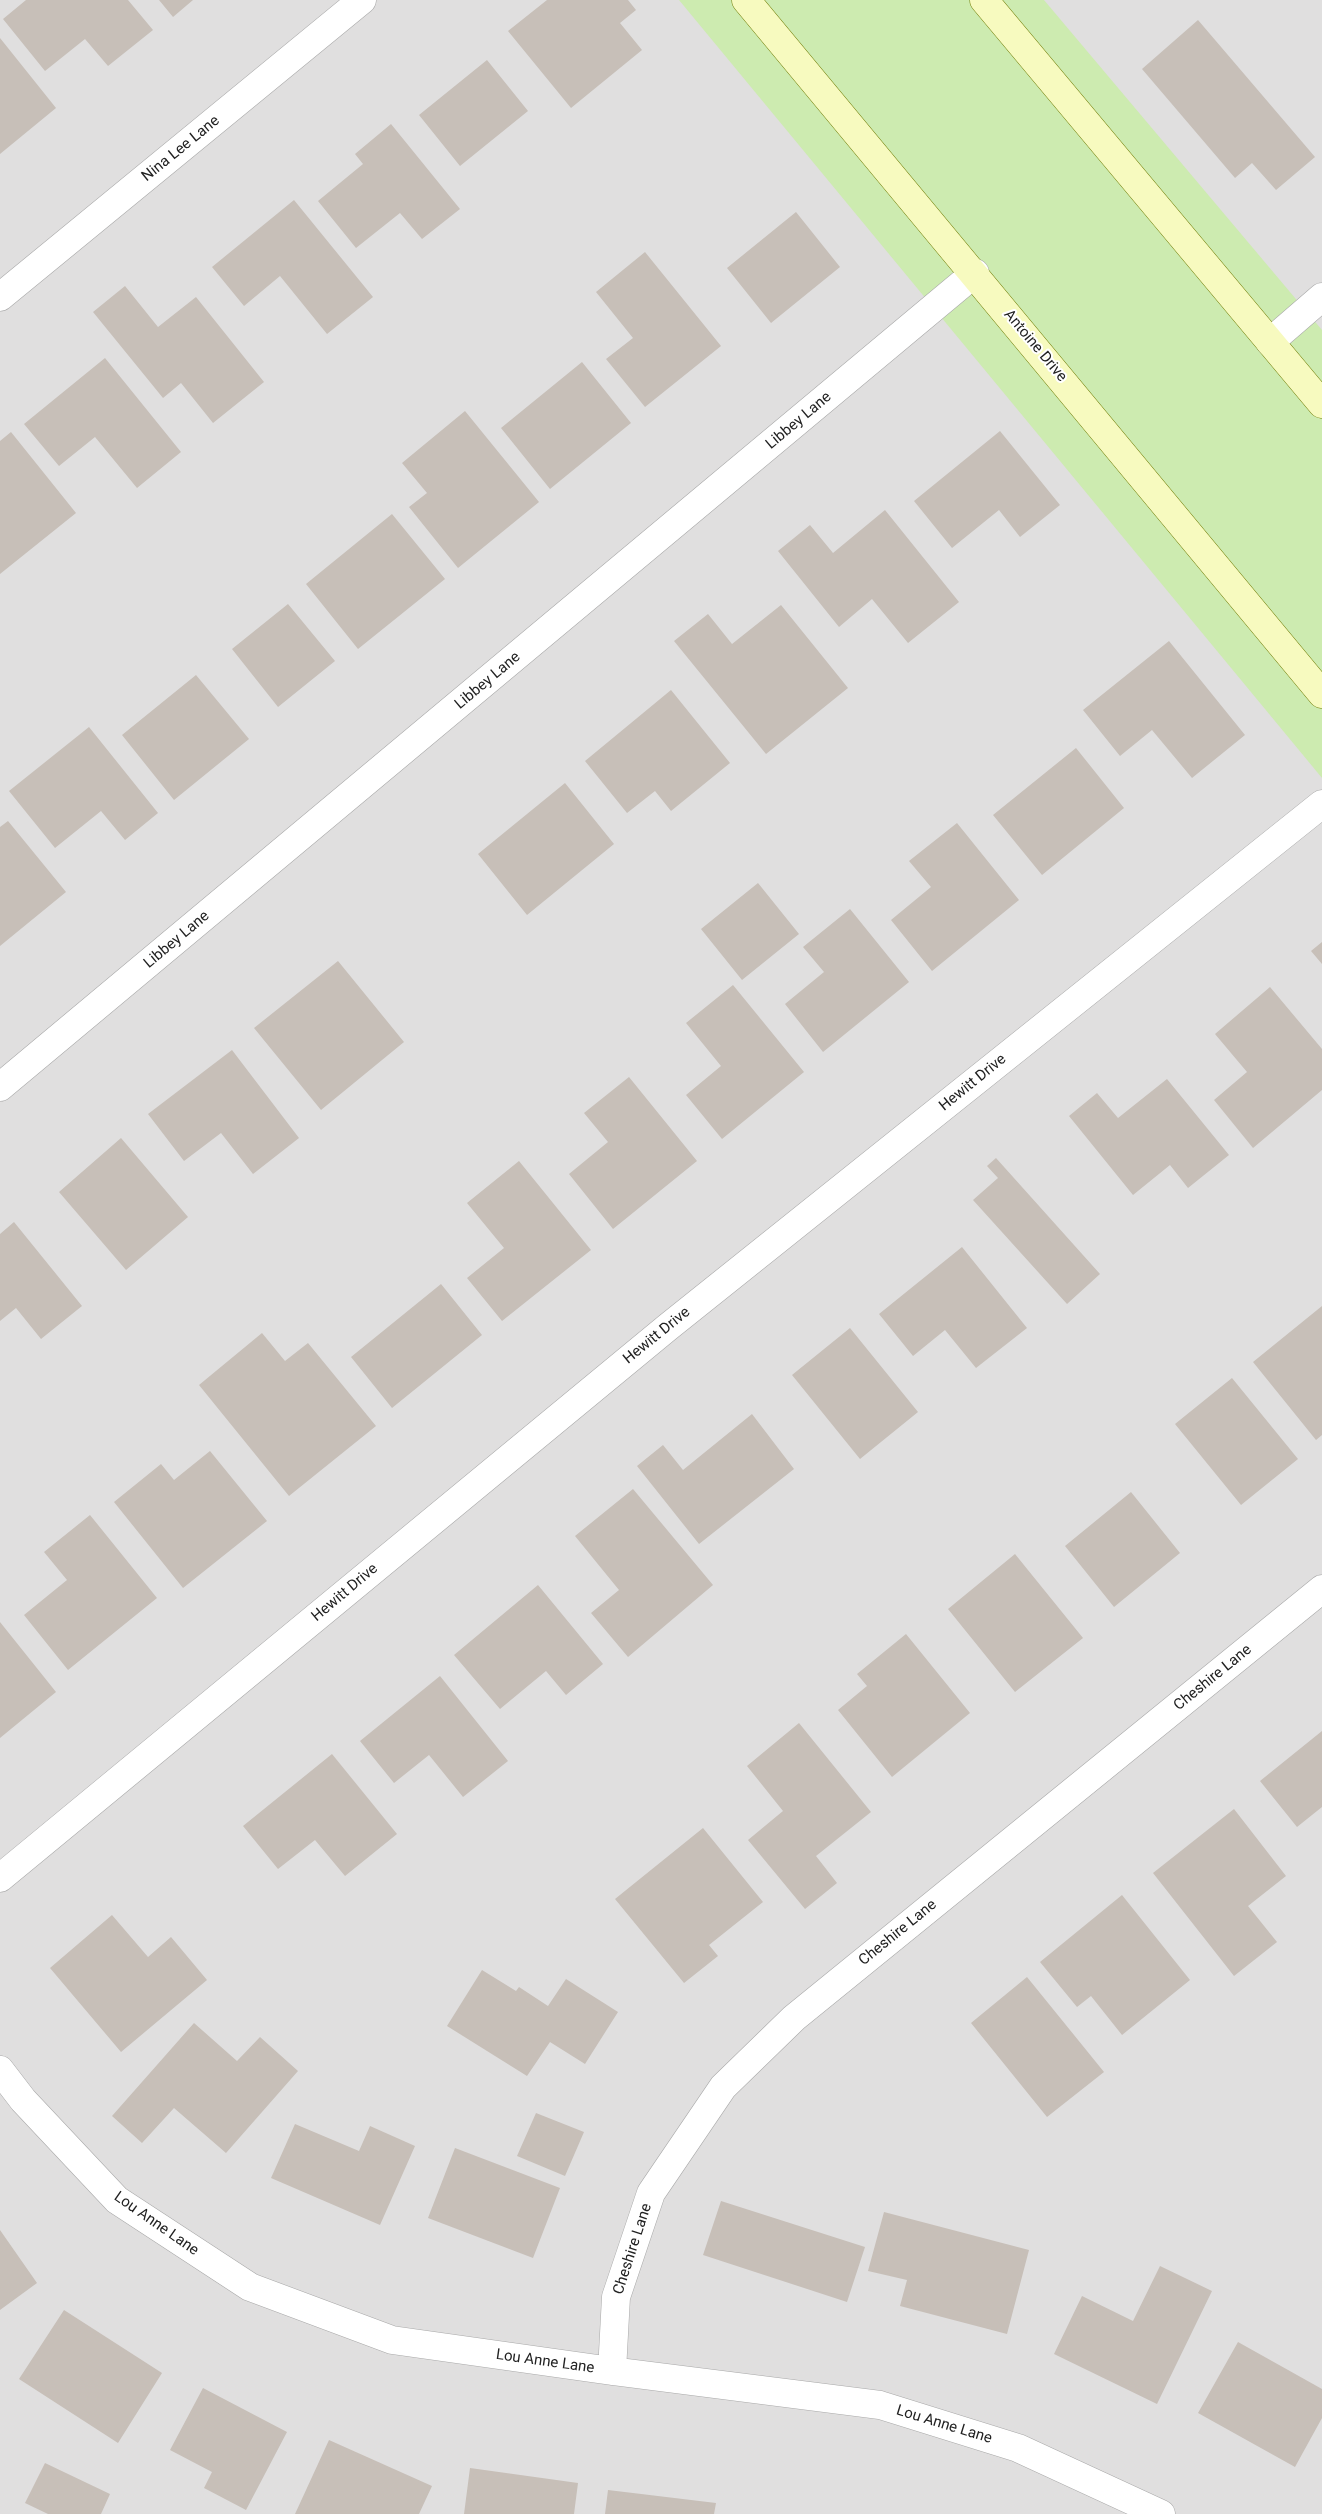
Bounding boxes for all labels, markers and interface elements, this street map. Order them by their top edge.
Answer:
street label: Nina Lee Lane [139,112,223,186]
street label: Antoine Drive [1000,306,1070,386]
street label: Libbey Lane [763,388,835,454]
street label: Libbey Lane [452,648,524,714]
street label: Libbey Lane [141,907,213,973]
street label: Hewitt Drive [936,1051,1010,1115]
street label: Hewitt Drive [620,1304,694,1368]
street label: Hewitt Drive [308,1560,382,1626]
street label: Cheshire Lane [1171,1641,1255,1715]
street label: Cheshire Lane [856,1896,940,1970]
street label: Lou Anne Lane [110,2188,202,2260]
street label: Cheshire Lane [610,2201,656,2297]
street label: Lou Anne Lane [495,2346,595,2378]
street label: Lou Anne Lane [894,2402,994,2448]

